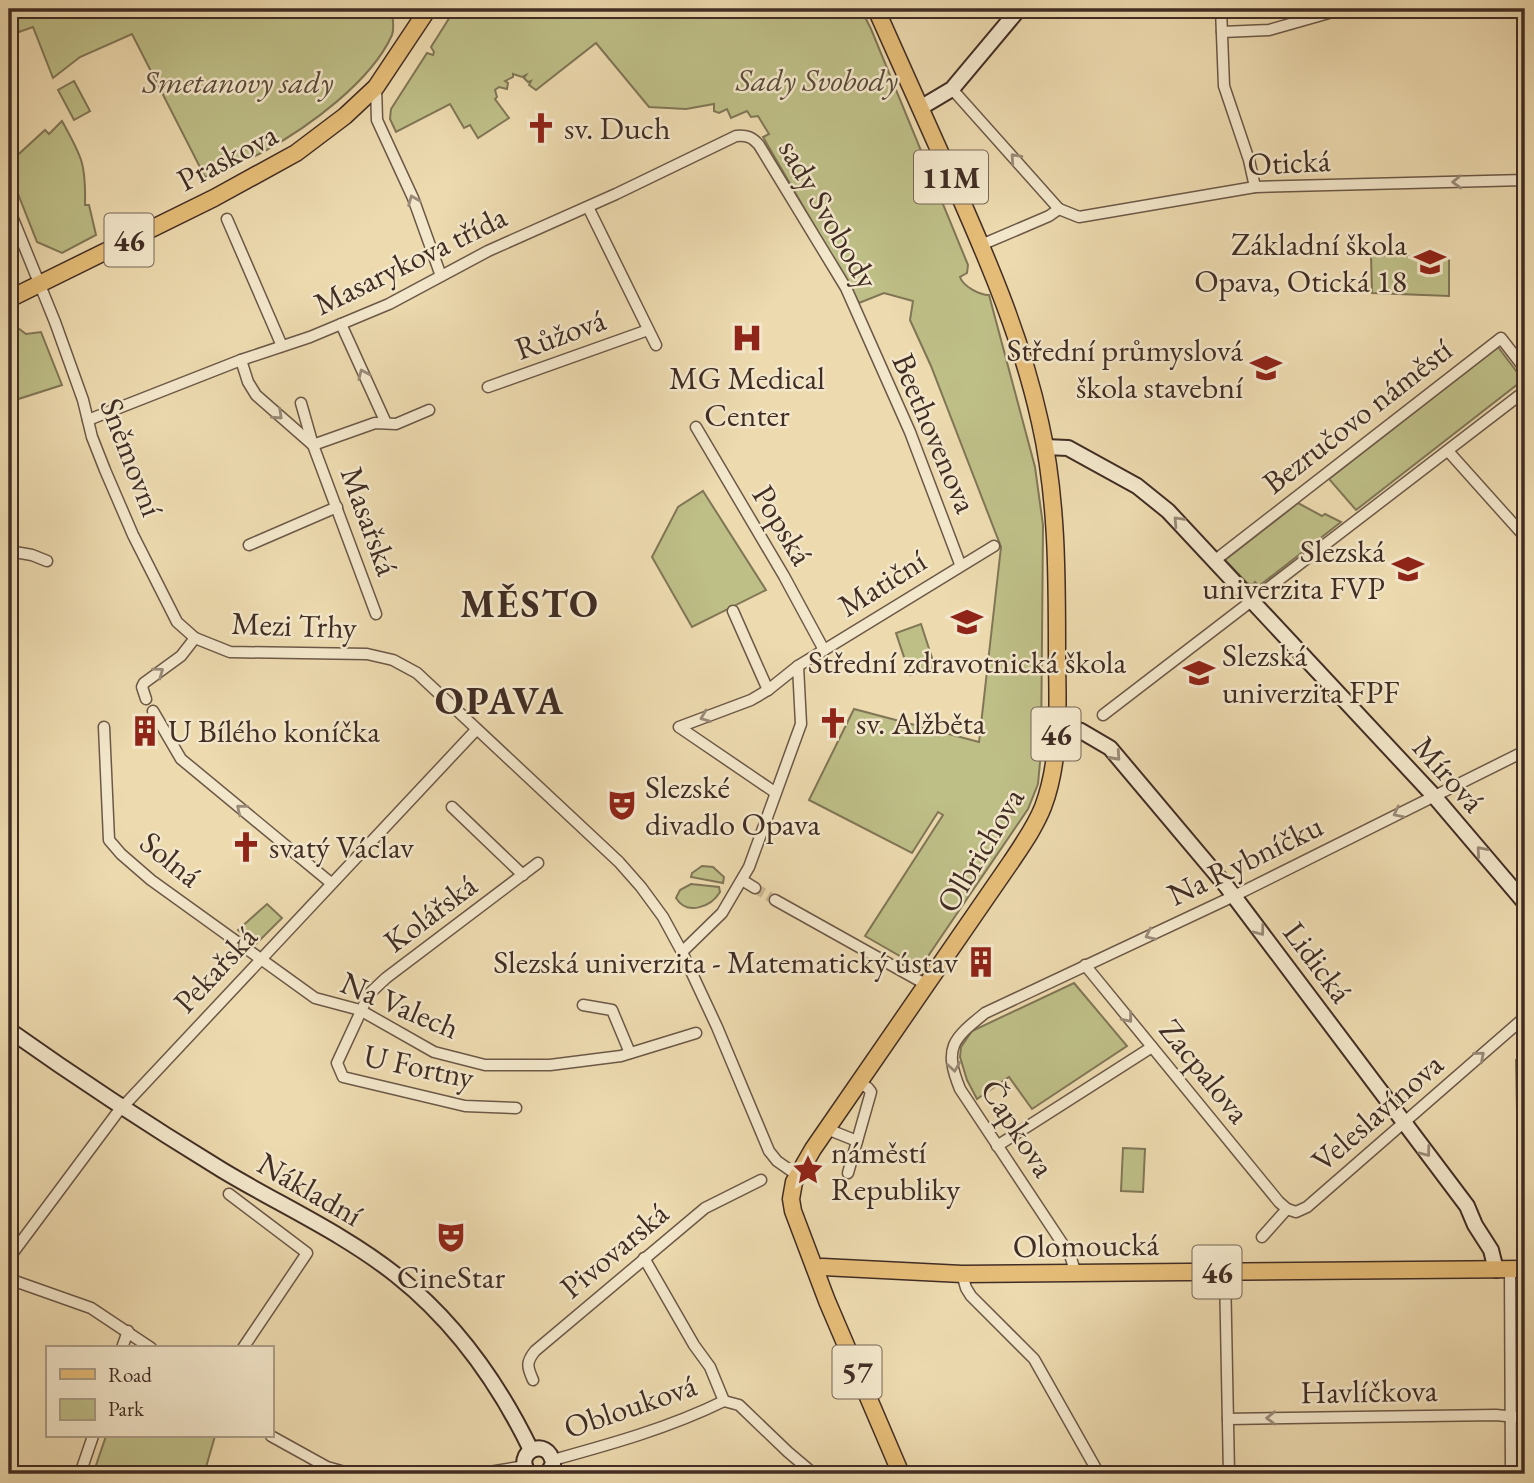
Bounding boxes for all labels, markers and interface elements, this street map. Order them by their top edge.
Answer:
park label: Sady Svobody [735,59,898,101]
park label: Smetanovy sady [141,61,334,103]
place label: sv. Duch [564,107,670,149]
church icon: sv. Duch [524,111,558,145]
street label: Praskova [169,113,285,201]
street label: sady Svobody [769,132,889,297]
street label: Otická [1246,139,1332,185]
road number: 11M [914,150,988,204]
one-way arrow [1010,153,1023,166]
one-way arrow [1451,174,1462,189]
street label: Masarykova třída [307,195,514,325]
one-way arrow [408,195,422,207]
road number: 46 [104,214,154,266]
place label: Základní škola Opava, Otická 18 [1194,223,1407,302]
school or university icon: Základní škola Opava, Otická 18 [1413,245,1447,279]
street label: Růžová [509,298,611,370]
hospital icon: MG Medical Center [730,321,764,355]
place label: Střední průmyslová škola stavební [1006,329,1243,408]
street label: Bezručovo náměstí [1254,329,1460,503]
street label: Beethovenova [883,347,988,519]
school or university icon: Střední průmyslová škola stavební [1249,351,1283,385]
place label: MG Medical Center [669,357,825,436]
one-way arrow [357,369,371,381]
street label: Sněmovní [90,392,174,522]
one-way arrow [270,407,283,419]
street label: Masařská [331,461,409,581]
street label: Popská [743,477,823,573]
one-way arrow [1173,517,1186,530]
place label: Slezská univerzita FVP [1202,530,1385,609]
street label: Matiční [830,540,934,626]
school or university icon: Slezská univerzita FVP [1391,552,1425,586]
district label: MĚSTO [460,579,600,628]
street label: Mezi Trhy [231,602,358,648]
school or university icon: Střední zdravotnická škola [950,605,984,639]
place label: Slezská univerzita FPF [1222,634,1400,713]
place label: Střední zdravotnická škola [808,641,1126,683]
school or university icon: Slezská univerzita FPF [1182,656,1216,690]
one-way arrow [151,668,164,680]
district label: OPAVA [435,676,565,725]
place label: sv. Alžběta [856,702,986,744]
church icon: sv. Alžběta [816,706,850,740]
one-way arrow [700,708,712,722]
road number: 46 [1032,708,1080,761]
place label: U Bílého koníčka [168,710,380,752]
building icon: U Bílého koníčka [128,714,162,748]
street label: Mírová [1404,727,1495,821]
one-way arrow [1107,748,1120,761]
place label: Slezské divadlo Opava [645,766,820,845]
street label: Olbrichova [926,780,1034,920]
theatre icon: Slezské divadlo Opava [605,788,639,822]
one-way arrow [236,804,248,817]
street label: Na Rybníčku [1161,804,1330,916]
one-way arrow [1393,805,1405,819]
street label: Solná [132,821,211,897]
place label: svatý Václav [269,826,415,868]
church icon: svatý Václav [229,830,263,864]
one-way arrow [1477,847,1489,860]
street label: Kolářská [375,864,485,962]
street label: Lidická [1274,913,1362,1011]
street label: Pekařská [164,916,266,1022]
one-way arrow [1252,924,1264,936]
one-way arrow [1145,927,1157,941]
place label: Slezská univerzita - Matematický ústav [493,941,959,983]
building icon: Slezská univerzita - Matematický ústav [964,945,998,979]
street label: Na Valech [334,961,466,1049]
one-way arrow [1120,1009,1132,1022]
street label: Zacpalova [1150,1010,1260,1132]
street label: U Fortny [360,1034,479,1098]
street label: Veleslavínova [1302,1043,1452,1181]
one-way arrow [1472,1052,1485,1064]
one-way arrow [946,1061,961,1073]
street label: Čapkova [971,1071,1065,1185]
place label: náměstí Republiky [831,1131,961,1210]
street label: Nákladní [250,1142,370,1236]
one-way arrow [1418,1145,1431,1157]
place icon: náměstí Republiky [791,1153,825,1187]
street label: Pivovarská [551,1192,677,1308]
theatre icon: CineStar [434,1220,468,1254]
street label: Olomoucká [1012,1223,1160,1267]
road number: 46 [1192,1246,1242,1298]
place label: CineStar [397,1256,505,1298]
legend [46,1346,273,1438]
road number: 57 [832,1346,882,1398]
text: Road [108,1361,152,1388]
street label: Oblouková [558,1364,702,1448]
street label: Havlíčkova [1300,1369,1438,1413]
text: Park [108,1395,145,1422]
one-way arrow [1265,1410,1275,1426]

